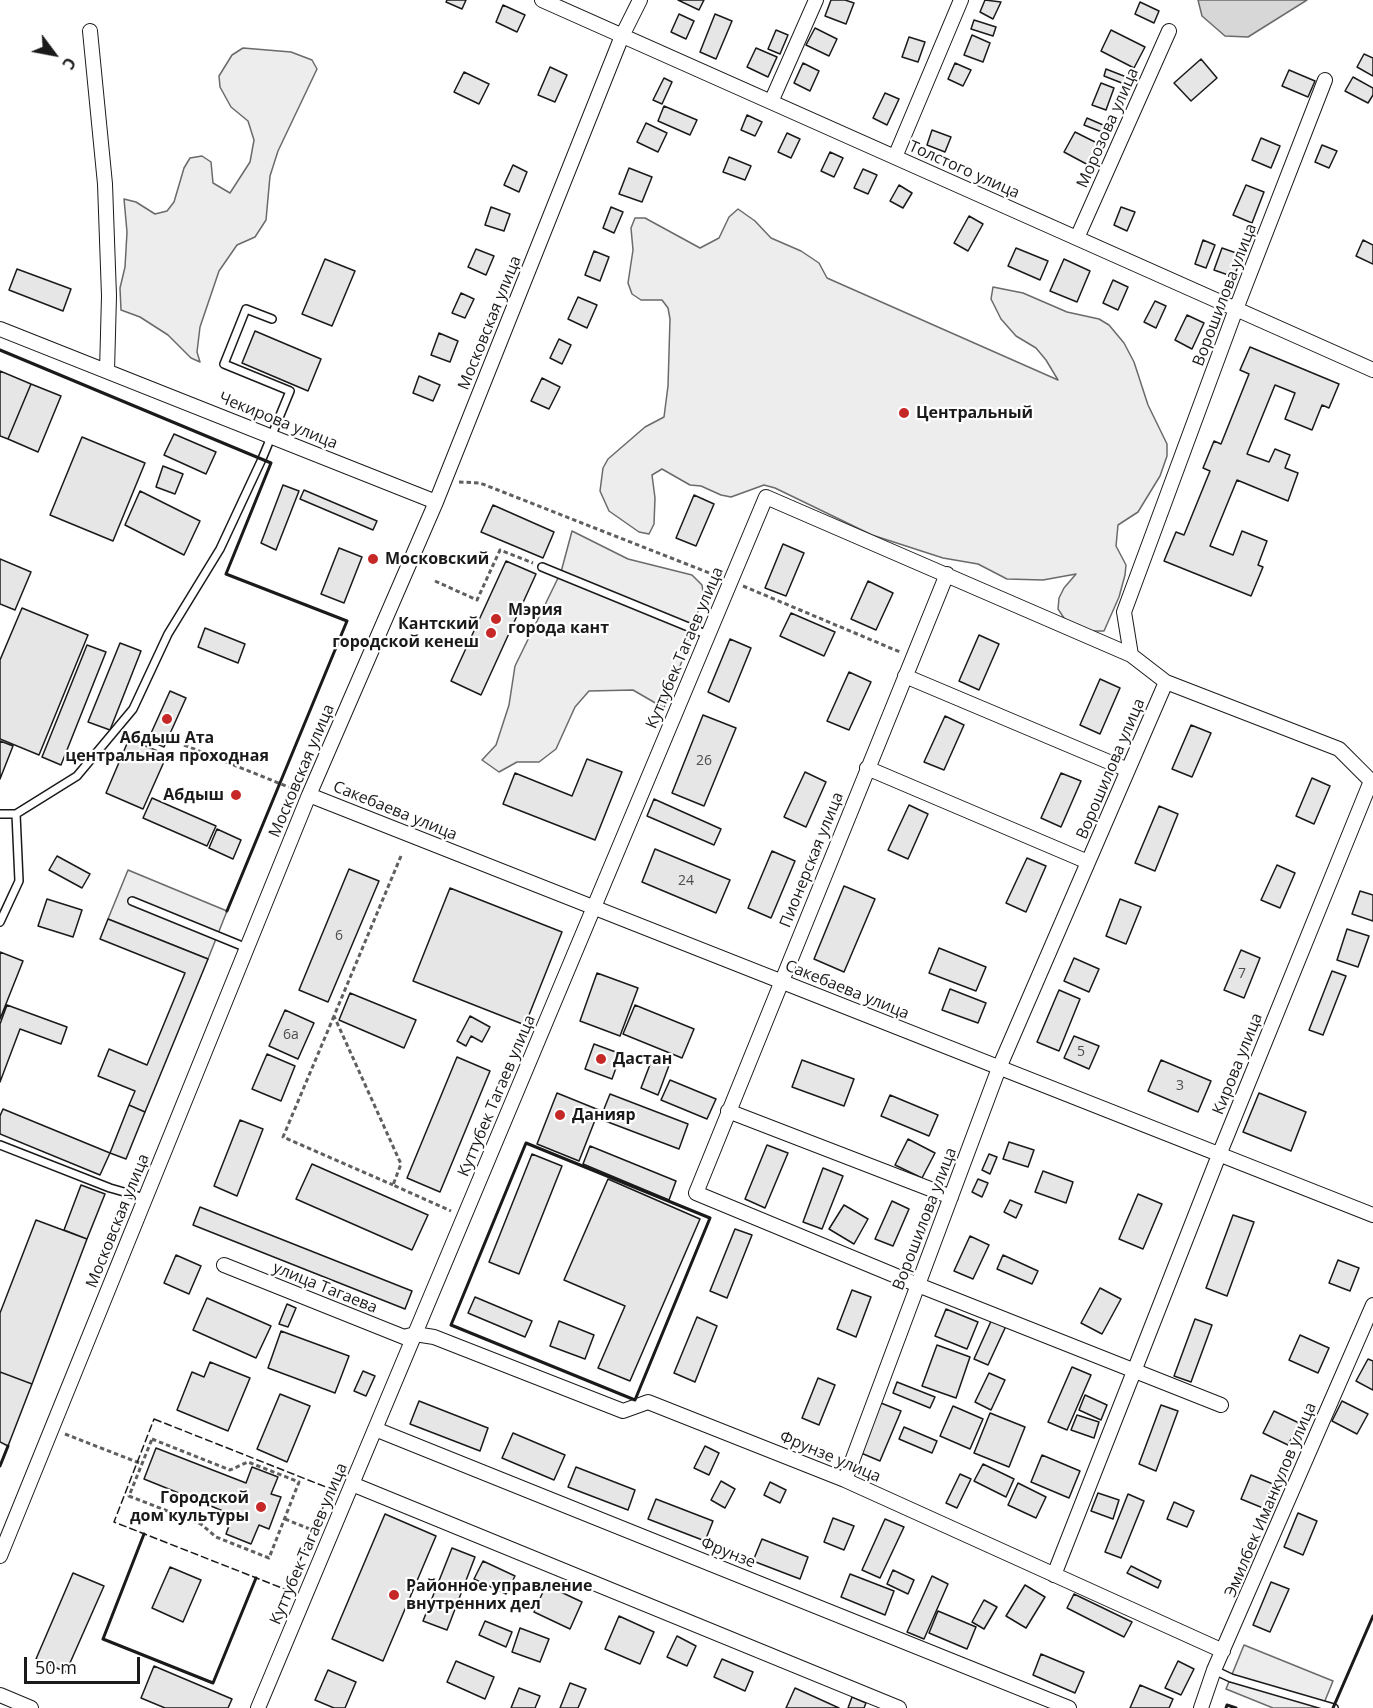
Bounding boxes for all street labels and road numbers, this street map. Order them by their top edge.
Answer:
street label: Морозова улица [1073,65,1143,191]
street label: Толстого улица [906,137,1022,203]
street label: Ворошилова улица [1189,221,1261,369]
street label: Московская улица [454,253,526,393]
street label: Чекирова улица [216,388,340,454]
street label: Куттубек Тагаев улица [642,564,728,732]
street label: Ворошилова улица [1073,696,1149,842]
street label: Московская улица [265,702,339,840]
street label: Сакебаева улица [330,777,460,845]
street label: Пионерская улица [776,789,848,931]
street label: Сакебаева улица [782,956,912,1024]
street label: Кирова улица [1209,1010,1267,1118]
street label: Куттубек Тагаев улица [454,1012,540,1180]
street label: Ворошилова улица [889,1145,961,1293]
street label: Московская улица [82,1151,154,1291]
street label: улица Тагаева [270,1258,380,1318]
street label: Эмилбек Иманкулов улица [1221,1400,1321,1600]
street label: Фрунзе улица [777,1427,883,1487]
street label: Куттубек Тагаев улица [266,1460,352,1628]
street label: Фрунзе [698,1533,758,1573]

